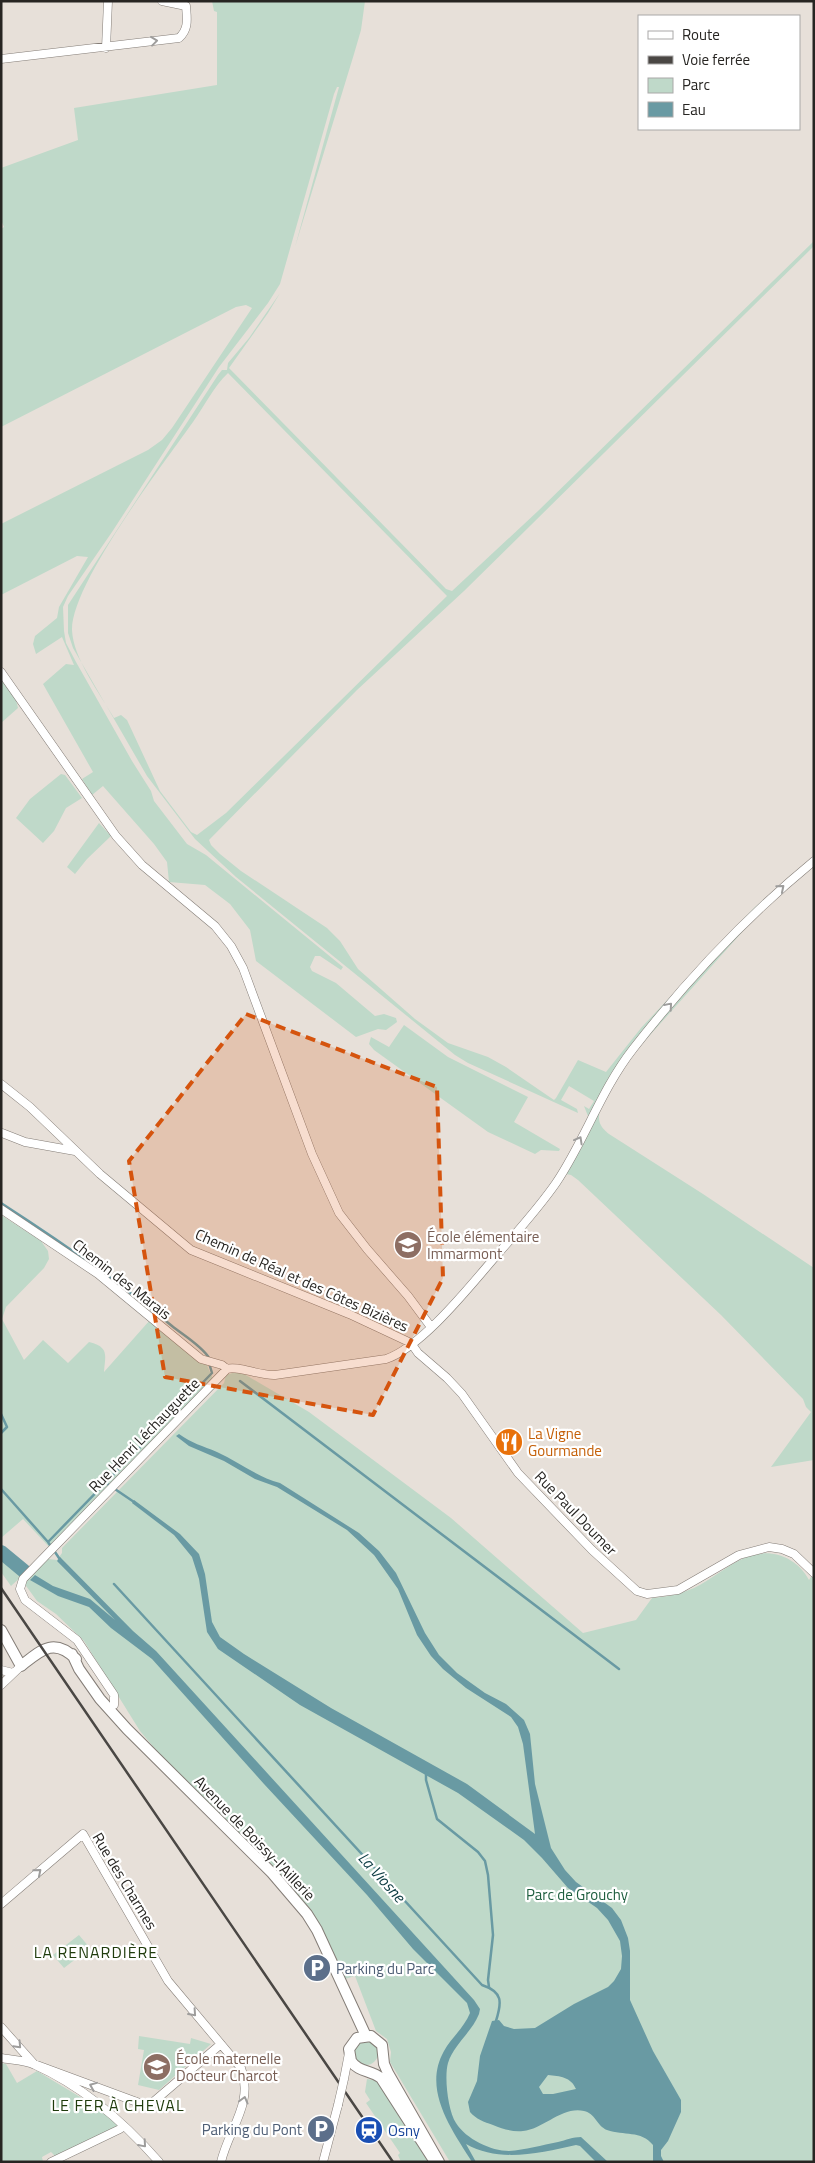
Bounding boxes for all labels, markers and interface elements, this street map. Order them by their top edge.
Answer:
legend [638,15,800,130]
text: Route [682,23,720,46]
one-way arrow [150,37,158,47]
text: Voie ferrée [682,48,750,71]
text: Parc [682,73,710,96]
text: Eau [682,98,706,121]
one-way arrow [776,885,785,894]
one-way arrow [664,1002,673,1011]
one-way arrow [573,1136,583,1145]
street label: Chemin de Réal et des Côtes Bizières [192,1222,412,1338]
place label: École élémentaire Immarmont [427,1225,539,1265]
school or university icon: École élémentaire Immarmont [393,1230,423,1260]
street label: Chemin des Marais [68,1233,176,1325]
street label: Rue Henri Léchauguette [83,1372,205,1498]
place label: La Vigne Gourmande [528,1422,602,1462]
restaurant icon: La Vigne Gourmande [494,1427,524,1457]
street label: Rue Paul Doumer [530,1465,622,1561]
street label: Avenue de Boissy-l'Aillerie [189,1770,321,1906]
street label: Rue des Charmes [87,1828,163,1934]
water label: La Viosne [353,1847,412,1909]
one-way arrow [33,1869,42,1878]
park label: Parc de Grouchy [526,1883,628,1906]
district label: LA RENARDIÈRE [34,1940,158,1964]
parking icon: Parking du Parc [302,1953,332,1983]
place label: Parking du Parc [336,1957,434,1980]
one-way arrow [188,2008,197,2017]
one-way arrow [12,2039,21,2048]
place label: École maternelle Docteur Charcot [176,2047,281,2087]
school or university icon: École maternelle Docteur Charcot [142,2052,172,2082]
one-way arrow [89,2081,98,2092]
district label: LE FER À CHEVAL [51,2093,185,2117]
one-way arrow [238,2095,249,2104]
parking icon: Parking du Pont [306,2114,336,2144]
station icon: Osny [354,2115,384,2145]
place label: Parking du Pont [202,2118,303,2141]
place label: Osny [388,2119,420,2142]
one-way arrow [137,2138,146,2147]

